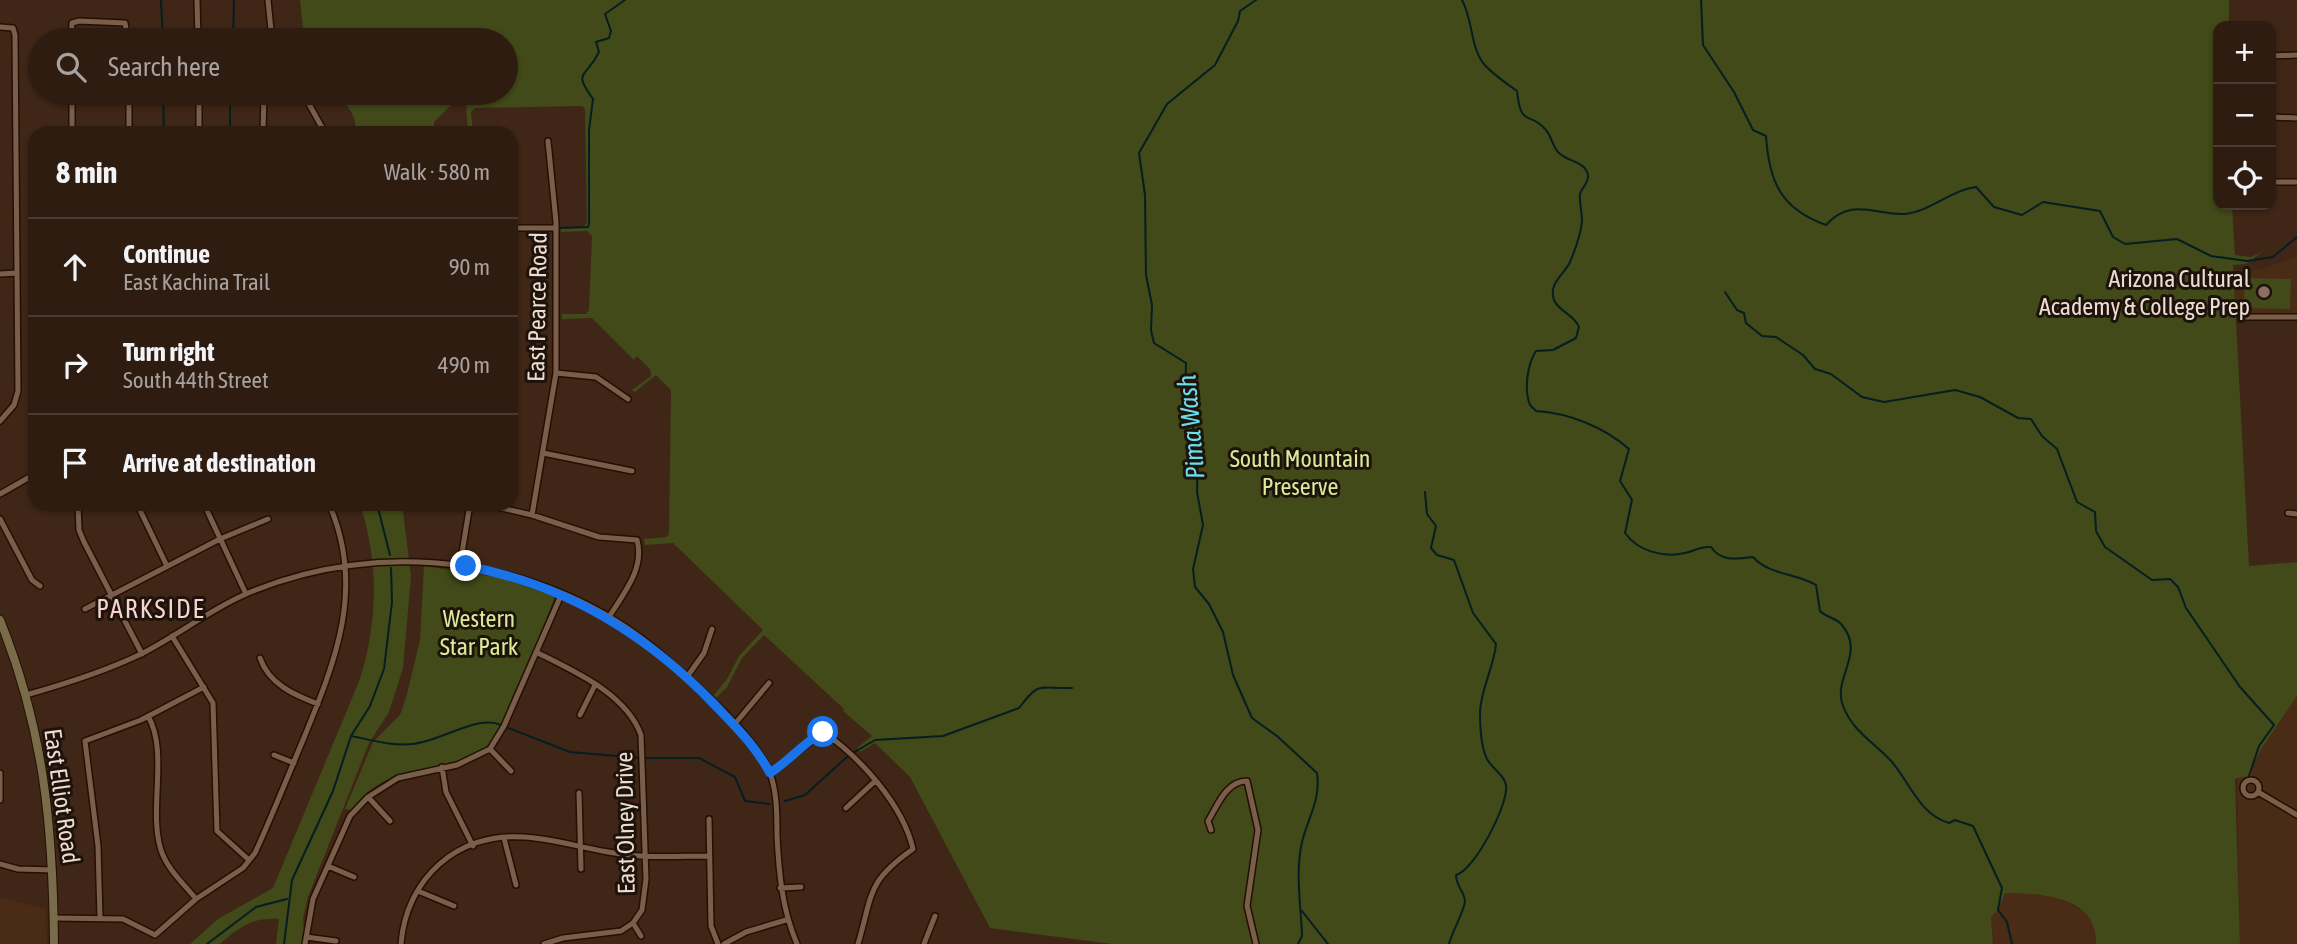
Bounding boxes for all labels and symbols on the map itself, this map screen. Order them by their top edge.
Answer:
street label: East Pearce Road [522,232,552,382]
place label: Arizona Cultural Academy & College Prep [2039,265,2251,320]
marker: Arizona Cultural Academy & College Prep [2256,284,2272,300]
water label: Pima Wash [1171,373,1210,480]
park label: South Mountain Preserve [1230,445,1370,500]
route end [450,550,481,581]
district label: PARKSIDE [96,594,206,624]
park label: Western Star Park [440,605,519,660]
route start [807,716,838,747]
street label: East Elliot Road [39,727,85,865]
street label: East Olney Drive [610,752,640,894]

